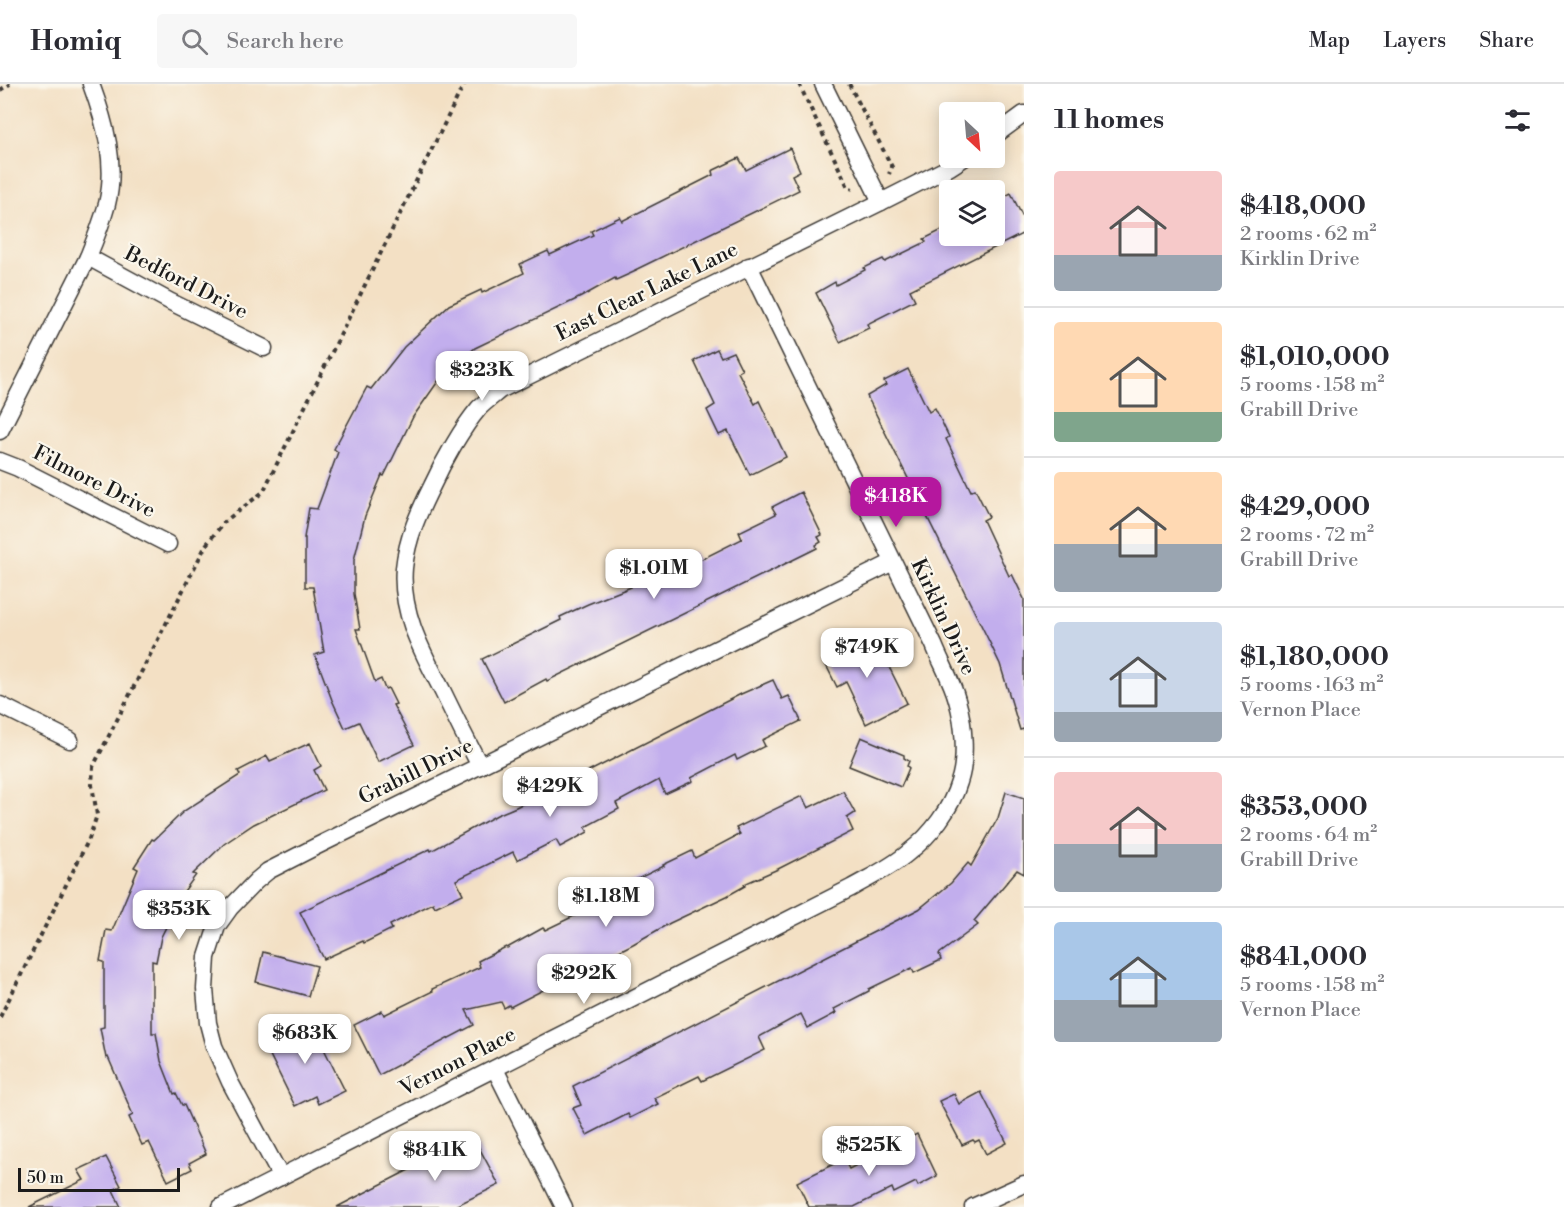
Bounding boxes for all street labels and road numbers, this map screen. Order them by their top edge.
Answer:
street label: East Clear Lake Lane [552,237,742,347]
street label: Bedford Drive [119,240,252,325]
street label: Filmore Drive [28,440,160,524]
street label: Kirklin Drive [905,555,981,679]
street label: Grabill Drive [354,733,478,811]
street label: Vernon Place [395,1022,520,1103]

